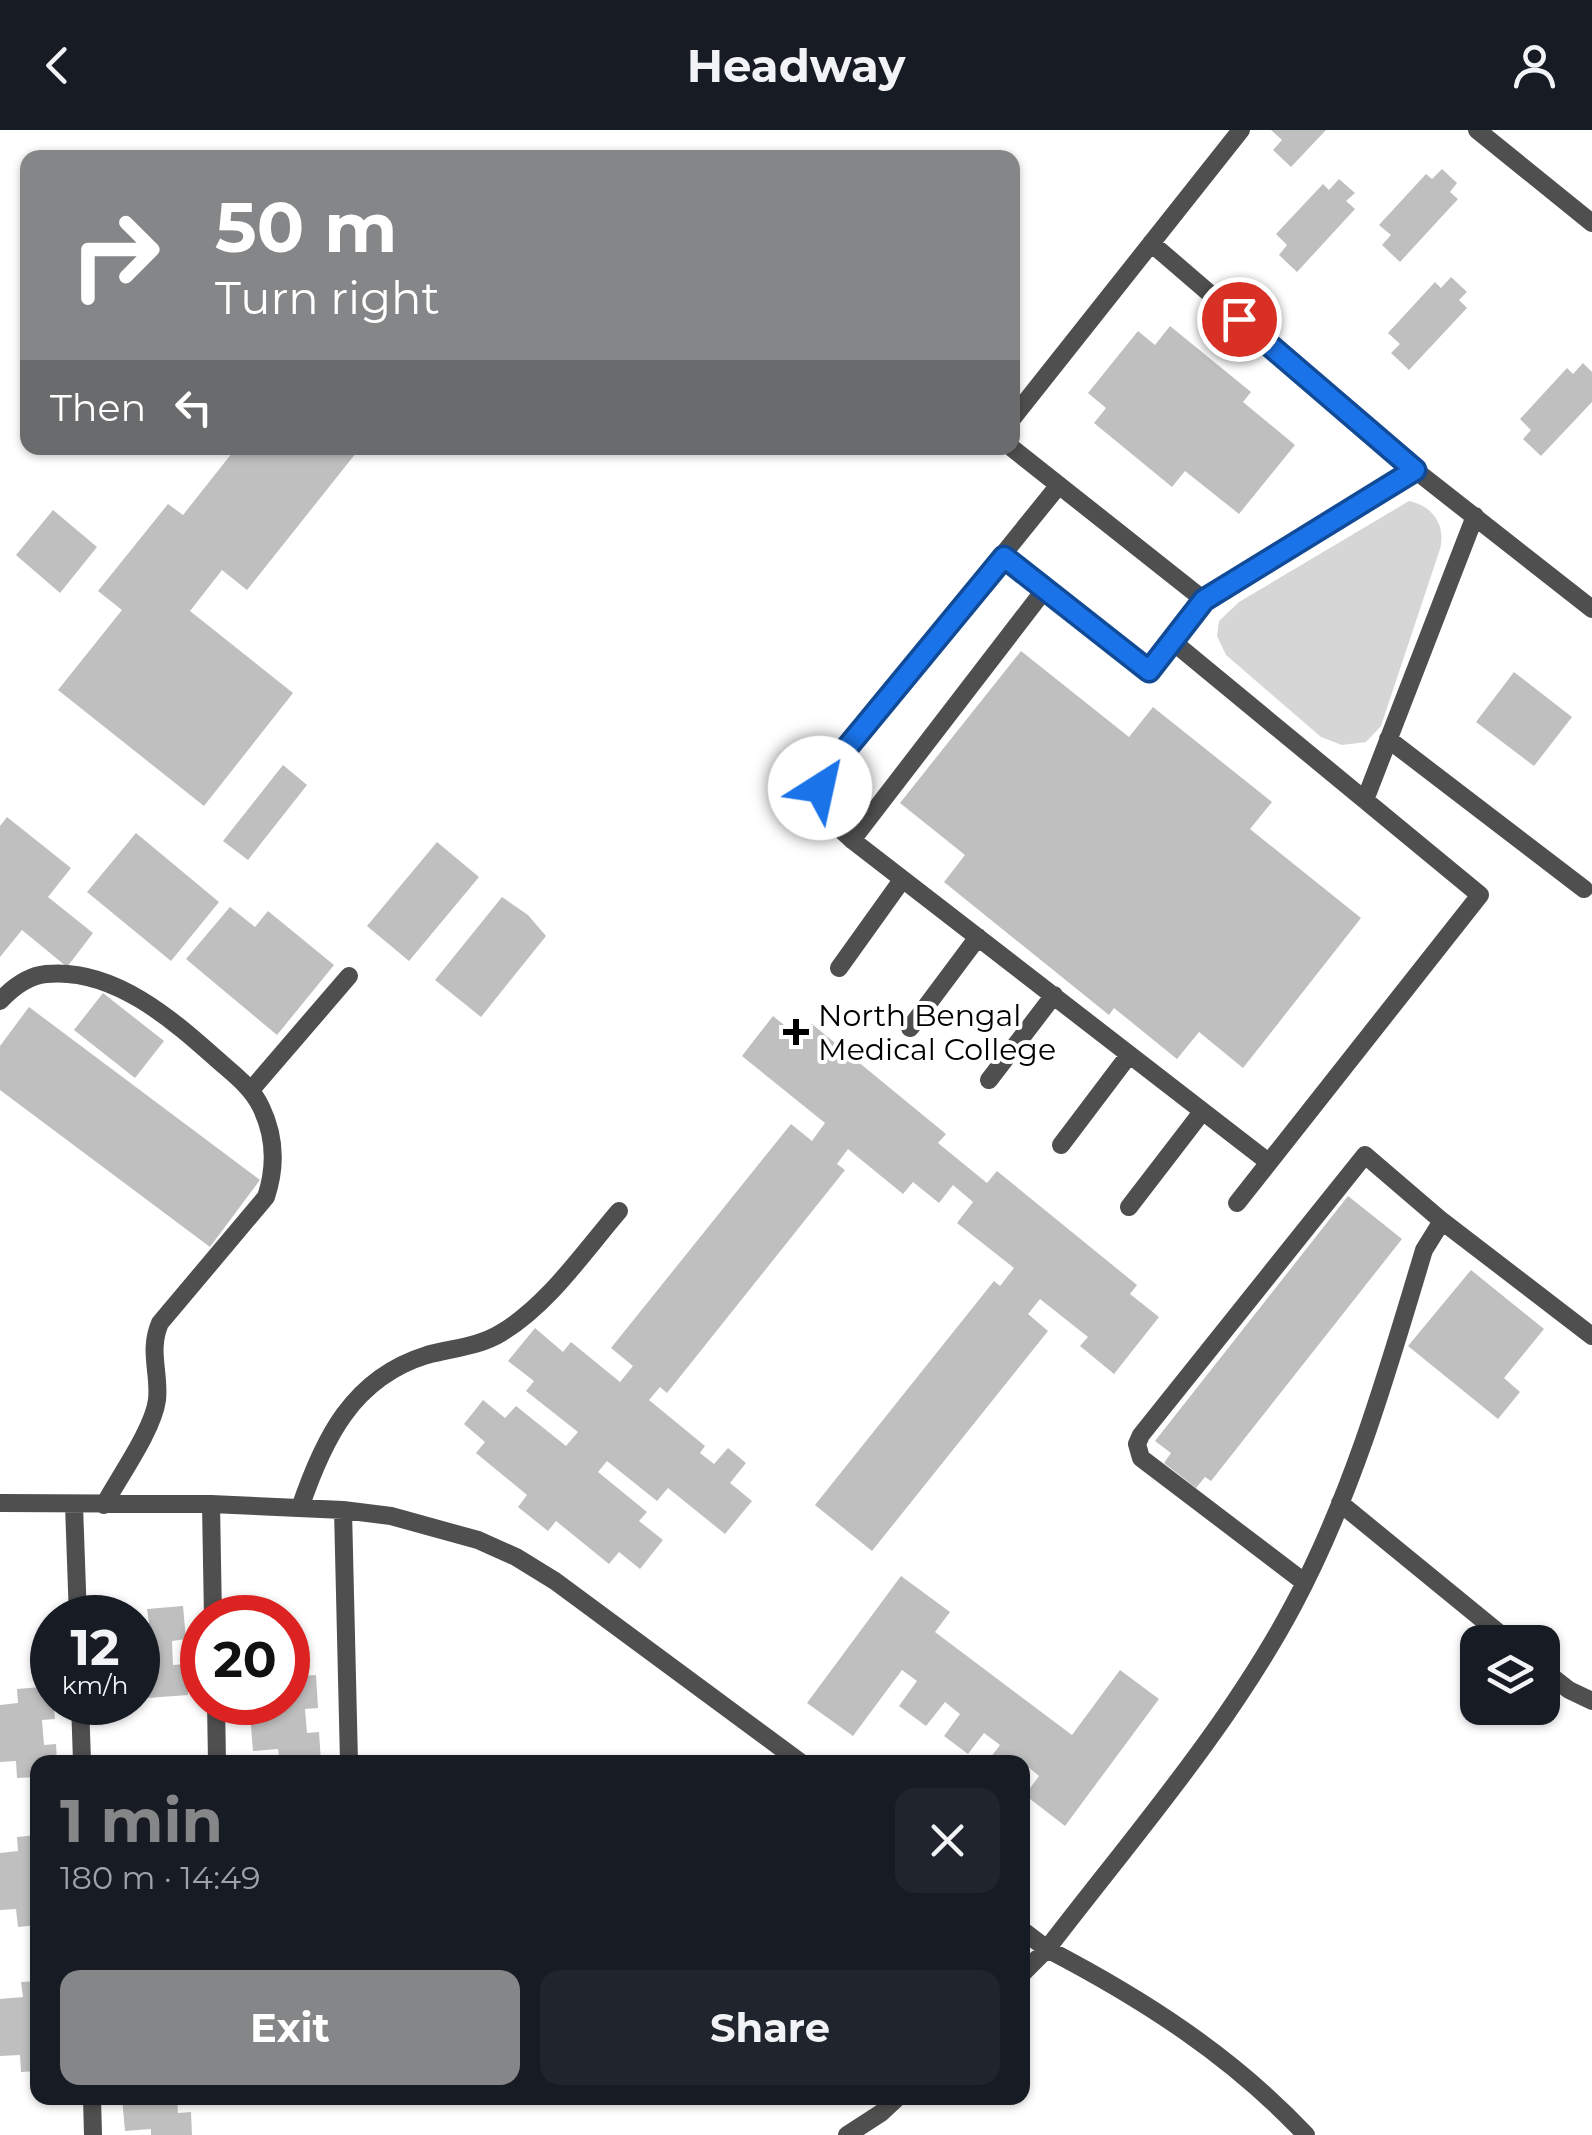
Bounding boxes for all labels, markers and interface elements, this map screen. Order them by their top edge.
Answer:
icon: back [30,38,85,93]
text: Headway [687,38,905,93]
icon: person [1507,38,1562,93]
text: 50 m [215,184,397,270]
icon: right [50,190,180,320]
text: Turn right [215,270,440,325]
pin [1197,277,1282,362]
icon: arrive [1212,292,1267,347]
icon: left [166,380,221,435]
text: Then [50,384,146,431]
position arrow [768,736,872,840]
place label: North Bengal Medical College [818,997,1056,1068]
marker: North Bengal Medical College [783,1019,809,1045]
speed limit sign: 20 [180,1595,310,1725]
text: 12 [70,1617,120,1678]
map controls [1460,1625,1560,1725]
button: layers [1460,1625,1560,1725]
text: km/h [62,1670,128,1700]
text: 1 min [60,1784,223,1857]
button: close [895,1788,1000,1893]
text: 180 m · 14:49 [60,1858,260,1897]
button: Exit [60,1970,520,2085]
button: Share [540,1970,1000,2085]

